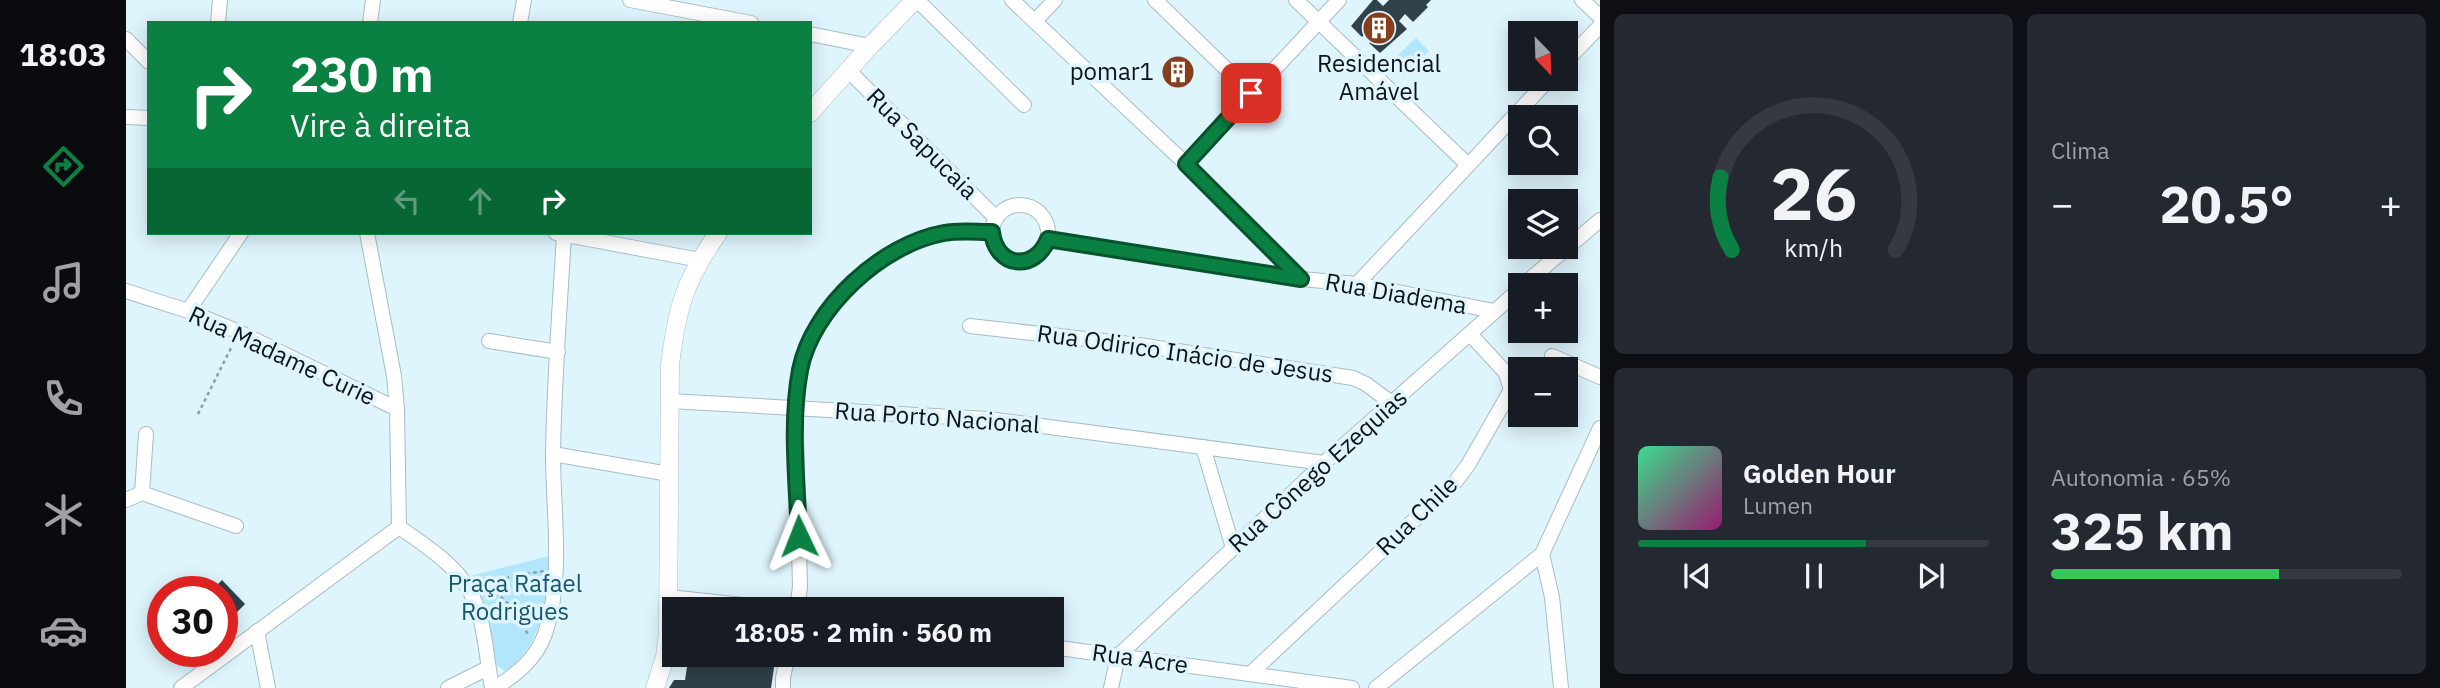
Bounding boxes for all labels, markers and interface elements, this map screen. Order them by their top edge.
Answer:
building icon: Residencial Amável [1360,9,1398,47]
north arrow [1508,21,1578,91]
map controls [1508,21,1578,427]
text: 18:03 [19,33,107,75]
text: 230 m [290,42,434,105]
place label: Residencial Amável [1317,47,1441,107]
icon: right [175,49,266,140]
building icon: pomar1 [1159,53,1197,91]
place label: pomar1 [1070,55,1154,87]
pin [1221,63,1281,123]
icon: arrive [1232,74,1270,112]
street label: Rua Sapucaia [860,81,986,206]
text: Vire à direita [290,104,471,146]
button: search [1508,105,1578,175]
text: Clima [2051,135,2110,165]
icon: directions [39,142,88,191]
text: 26 [1770,145,1857,240]
text: 20.5° [2159,170,2294,237]
text: − [2051,179,2074,228]
text: + [2379,179,2402,228]
icon: left [388,182,426,220]
icon: ahead [461,182,499,220]
icon: right [534,182,572,220]
button: layers [1508,189,1578,259]
text: km/h [1784,231,1843,264]
icon: music [39,258,88,307]
street label: Rua Diadema [1323,265,1470,321]
button: + [1508,273,1578,343]
street label: Rua Madame Curie [184,298,381,412]
street label: Rua Odirico Inácio de Jesus [1035,316,1335,390]
button: − [1508,357,1578,427]
icon: phone [39,374,88,423]
street label: Rua Cônego Ezequias [1221,381,1414,559]
street label: Rua Porto Nacional [833,394,1041,440]
text: Golden Hour [1743,456,1896,490]
text: Autonomia · 65% [2051,462,2231,492]
street label: Rua Chile [1369,468,1464,562]
icon: climate [39,490,88,539]
text: Lumen [1743,490,1813,520]
text: 325 km [2051,497,2233,564]
position arrow [762,499,836,573]
icon: previous [1678,557,1716,595]
icon: pause [1795,557,1833,595]
icon: next [1912,557,1950,595]
park label: Praça Rafael Rodrigues [448,567,582,627]
speed limit sign: 30 [147,576,238,667]
icon: car [39,606,88,655]
text: 18:05 · 2 min · 560 m [734,615,992,649]
street label: Rua Acre [1090,635,1190,681]

